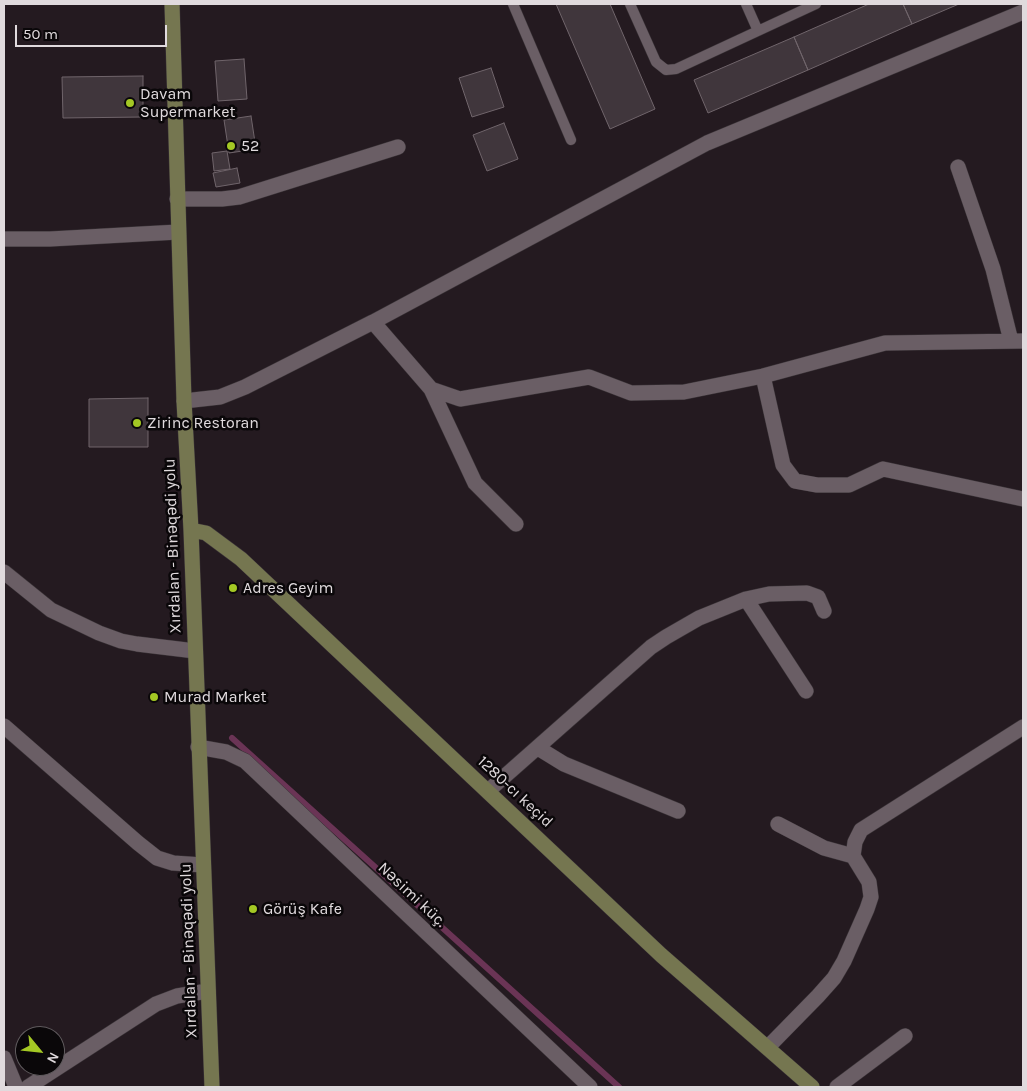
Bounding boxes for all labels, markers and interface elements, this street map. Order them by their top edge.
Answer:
scale bar [18,15,170,47]
text: 50 m [23,25,58,43]
place label: Davam Supermarket [140,84,236,122]
marker: Davam Supermarket [124,97,136,109]
place label: 52 [241,136,259,156]
marker: 52 [225,140,237,152]
place label: Zirinc Restoran [147,413,259,433]
marker: Zirinc Restoran [131,417,143,429]
street label: Xırdalan - Binəqədi yolu [160,458,186,634]
place label: Adres Geyim [243,578,334,598]
marker: Adres Geyim [227,582,239,594]
place label: Murad Market [164,687,267,707]
marker: Murad Market [148,691,160,703]
street label: 1280-cı keçid [473,752,557,832]
street label: Nəsimi küç. [374,859,450,931]
street label: Xırdalan - Binəqədi yolu [176,863,202,1039]
place label: Görüş Kafe [263,899,342,919]
marker: Görüş Kafe [247,903,259,915]
north arrow [15,1026,65,1076]
text: N [43,1049,63,1066]

